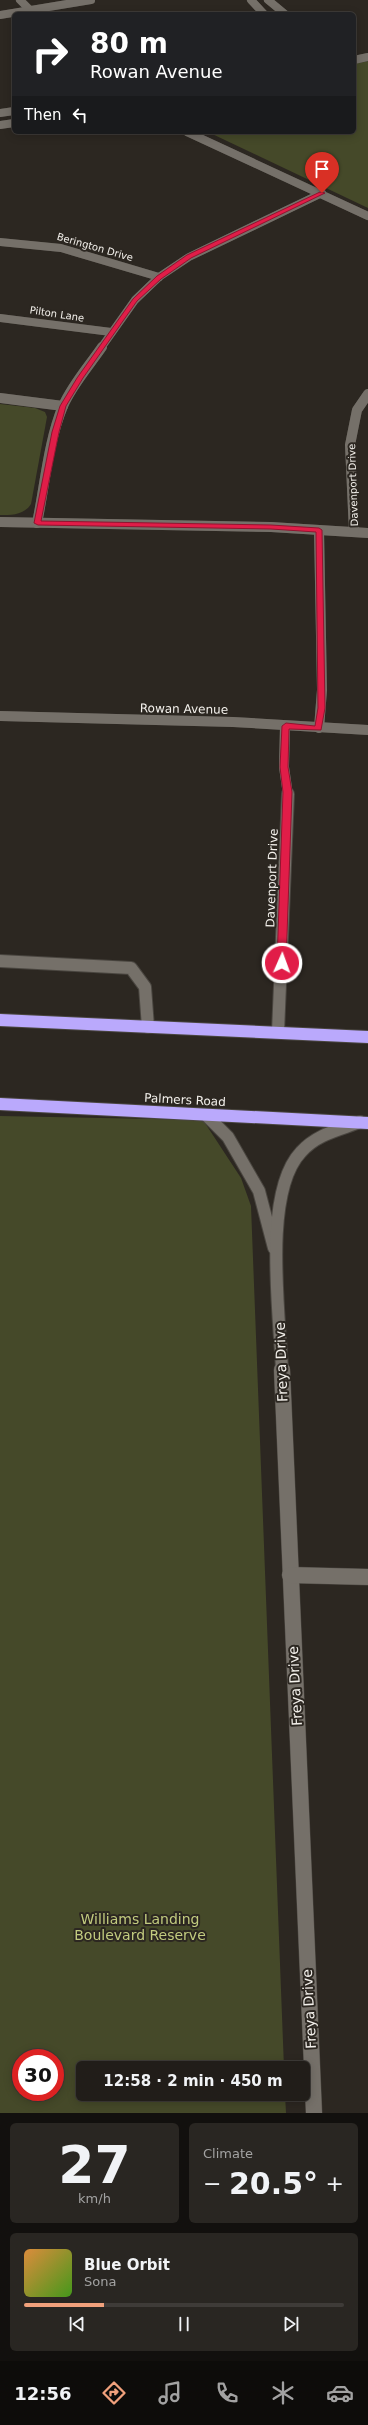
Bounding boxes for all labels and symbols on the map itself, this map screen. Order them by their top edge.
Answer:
pin [305,152,339,193]
street label: Berington Drive [56,231,134,263]
street label: Pilton Lane [29,304,85,324]
street label: Davenport Drive [346,444,360,526]
street label: Rowan Avenue [140,701,228,717]
street label: Davenport Drive [263,828,281,928]
position arrow [261,942,303,984]
street label: Palmers Road [144,1091,226,1109]
street label: Freya Drive [272,1322,290,1402]
street label: Freya Drive [285,1646,305,1726]
park label: Williams Landing Boulevard Reserve [74,1911,206,1943]
street label: Freya Drive [299,1969,319,2049]
speed limit sign: 30 [12,2049,64,2101]

